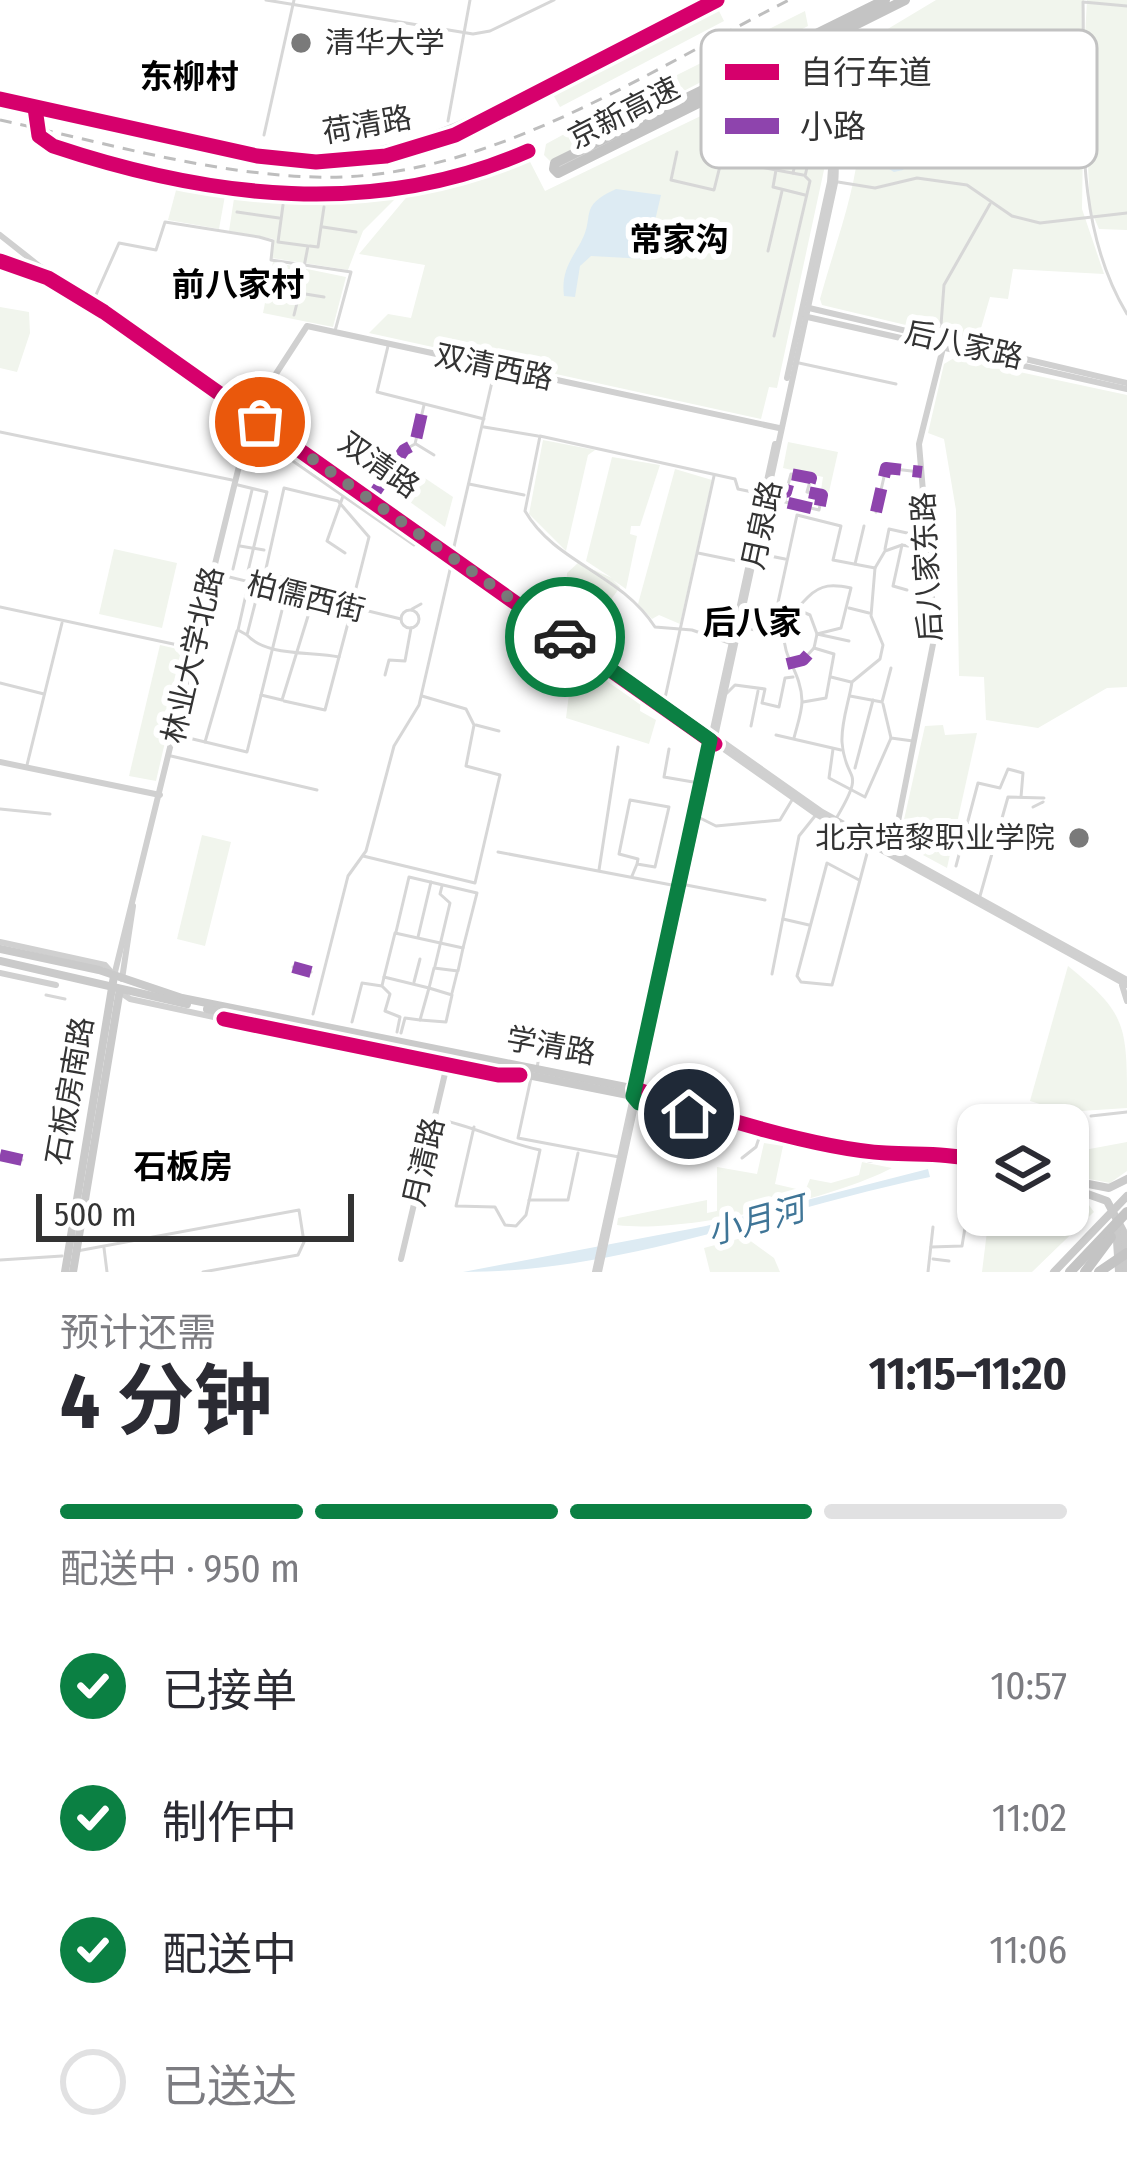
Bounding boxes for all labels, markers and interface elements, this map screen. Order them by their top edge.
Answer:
place label: 清华大学 [325,25,445,61]
marker: 清华大学 [288,30,314,56]
legend [701,30,1097,168]
text: 自行车道 [800,53,932,93]
district label: 东柳村 [140,57,239,97]
street label: 京新高速 [562,70,686,156]
street label: 荷清路 [320,99,414,151]
text: 小路 [800,107,866,147]
district label: 常家沟 [630,220,729,260]
district label: 前八家村 [172,265,304,305]
street label: 后八家路 [901,314,1027,376]
street label: 双清西路 [432,337,556,397]
pin [209,371,311,473]
icon: bag [227,389,293,455]
street label: 双清路 [332,424,426,506]
street label: 月泉路 [735,477,789,573]
street label: 后八家东路 [905,491,949,643]
street label: 林业大学北路 [155,563,231,747]
street label: 柏儒西街 [243,565,369,629]
courier [505,577,625,697]
district label: 后八家 [703,603,802,643]
icon: car [532,604,598,670]
place label: 北京培黎职业学院 [815,820,1055,856]
marker: 北京培黎职业学院 [1066,825,1092,851]
street label: 石板房南路 [39,1014,101,1168]
street label: 学清路 [504,1020,598,1072]
pin [638,1063,740,1165]
icon: home [656,1081,722,1147]
map controls [957,1104,1089,1236]
button: layers [957,1104,1089,1236]
street label: 月清路 [396,1114,452,1210]
district label: 石板房 [134,1147,233,1187]
water label: 小月河 [703,1187,815,1253]
scale bar [36,1188,354,1241]
text: 500 m [54,1195,137,1235]
text: 预计还需 [60,1310,216,1356]
text: 11:15–11:20 [869,1347,1067,1401]
text: 4 分钟 [60,1355,272,1449]
text: 配送中 · 950 m [60,1546,300,1592]
icon: check [60,1653,126,1719]
text: 10:57 [990,1663,1067,1709]
text: 已接单 [162,1664,297,1718]
icon: check [60,1785,126,1851]
text: 11:02 [992,1795,1067,1841]
text: 制作中 [162,1796,297,1850]
icon: check [60,1917,126,1983]
text: 11:06 [989,1927,1067,1973]
text: 配送中 [162,1928,297,1982]
text: 已送达 [162,2060,297,2114]

